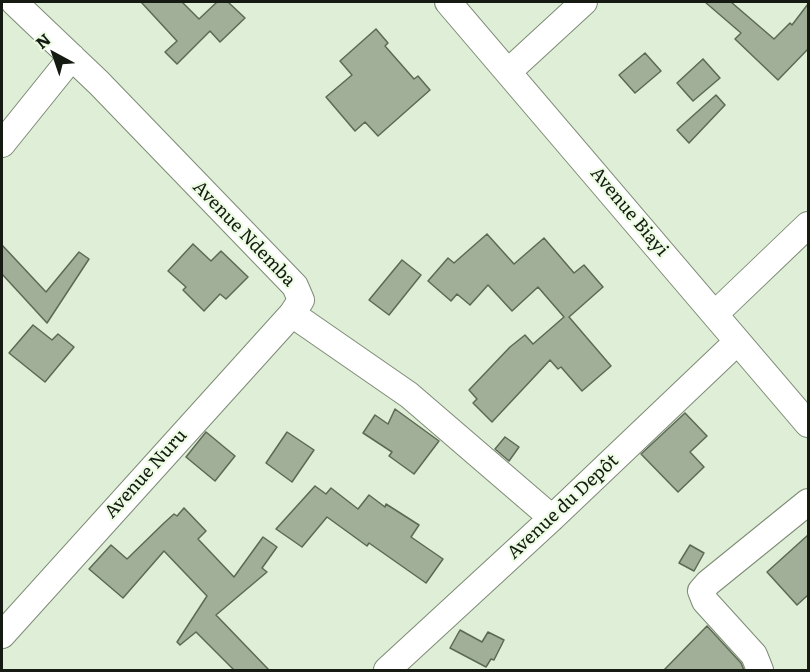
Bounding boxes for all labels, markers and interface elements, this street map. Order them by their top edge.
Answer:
north arrow [24,24,84,84]
text: N [30,27,55,54]
street label: Avenue Biayi [585,163,673,261]
street label: Avenue Ndemba [188,177,300,291]
street label: Avenue Nuru [100,425,192,523]
street label: Avenue du Depôt [503,450,623,564]

